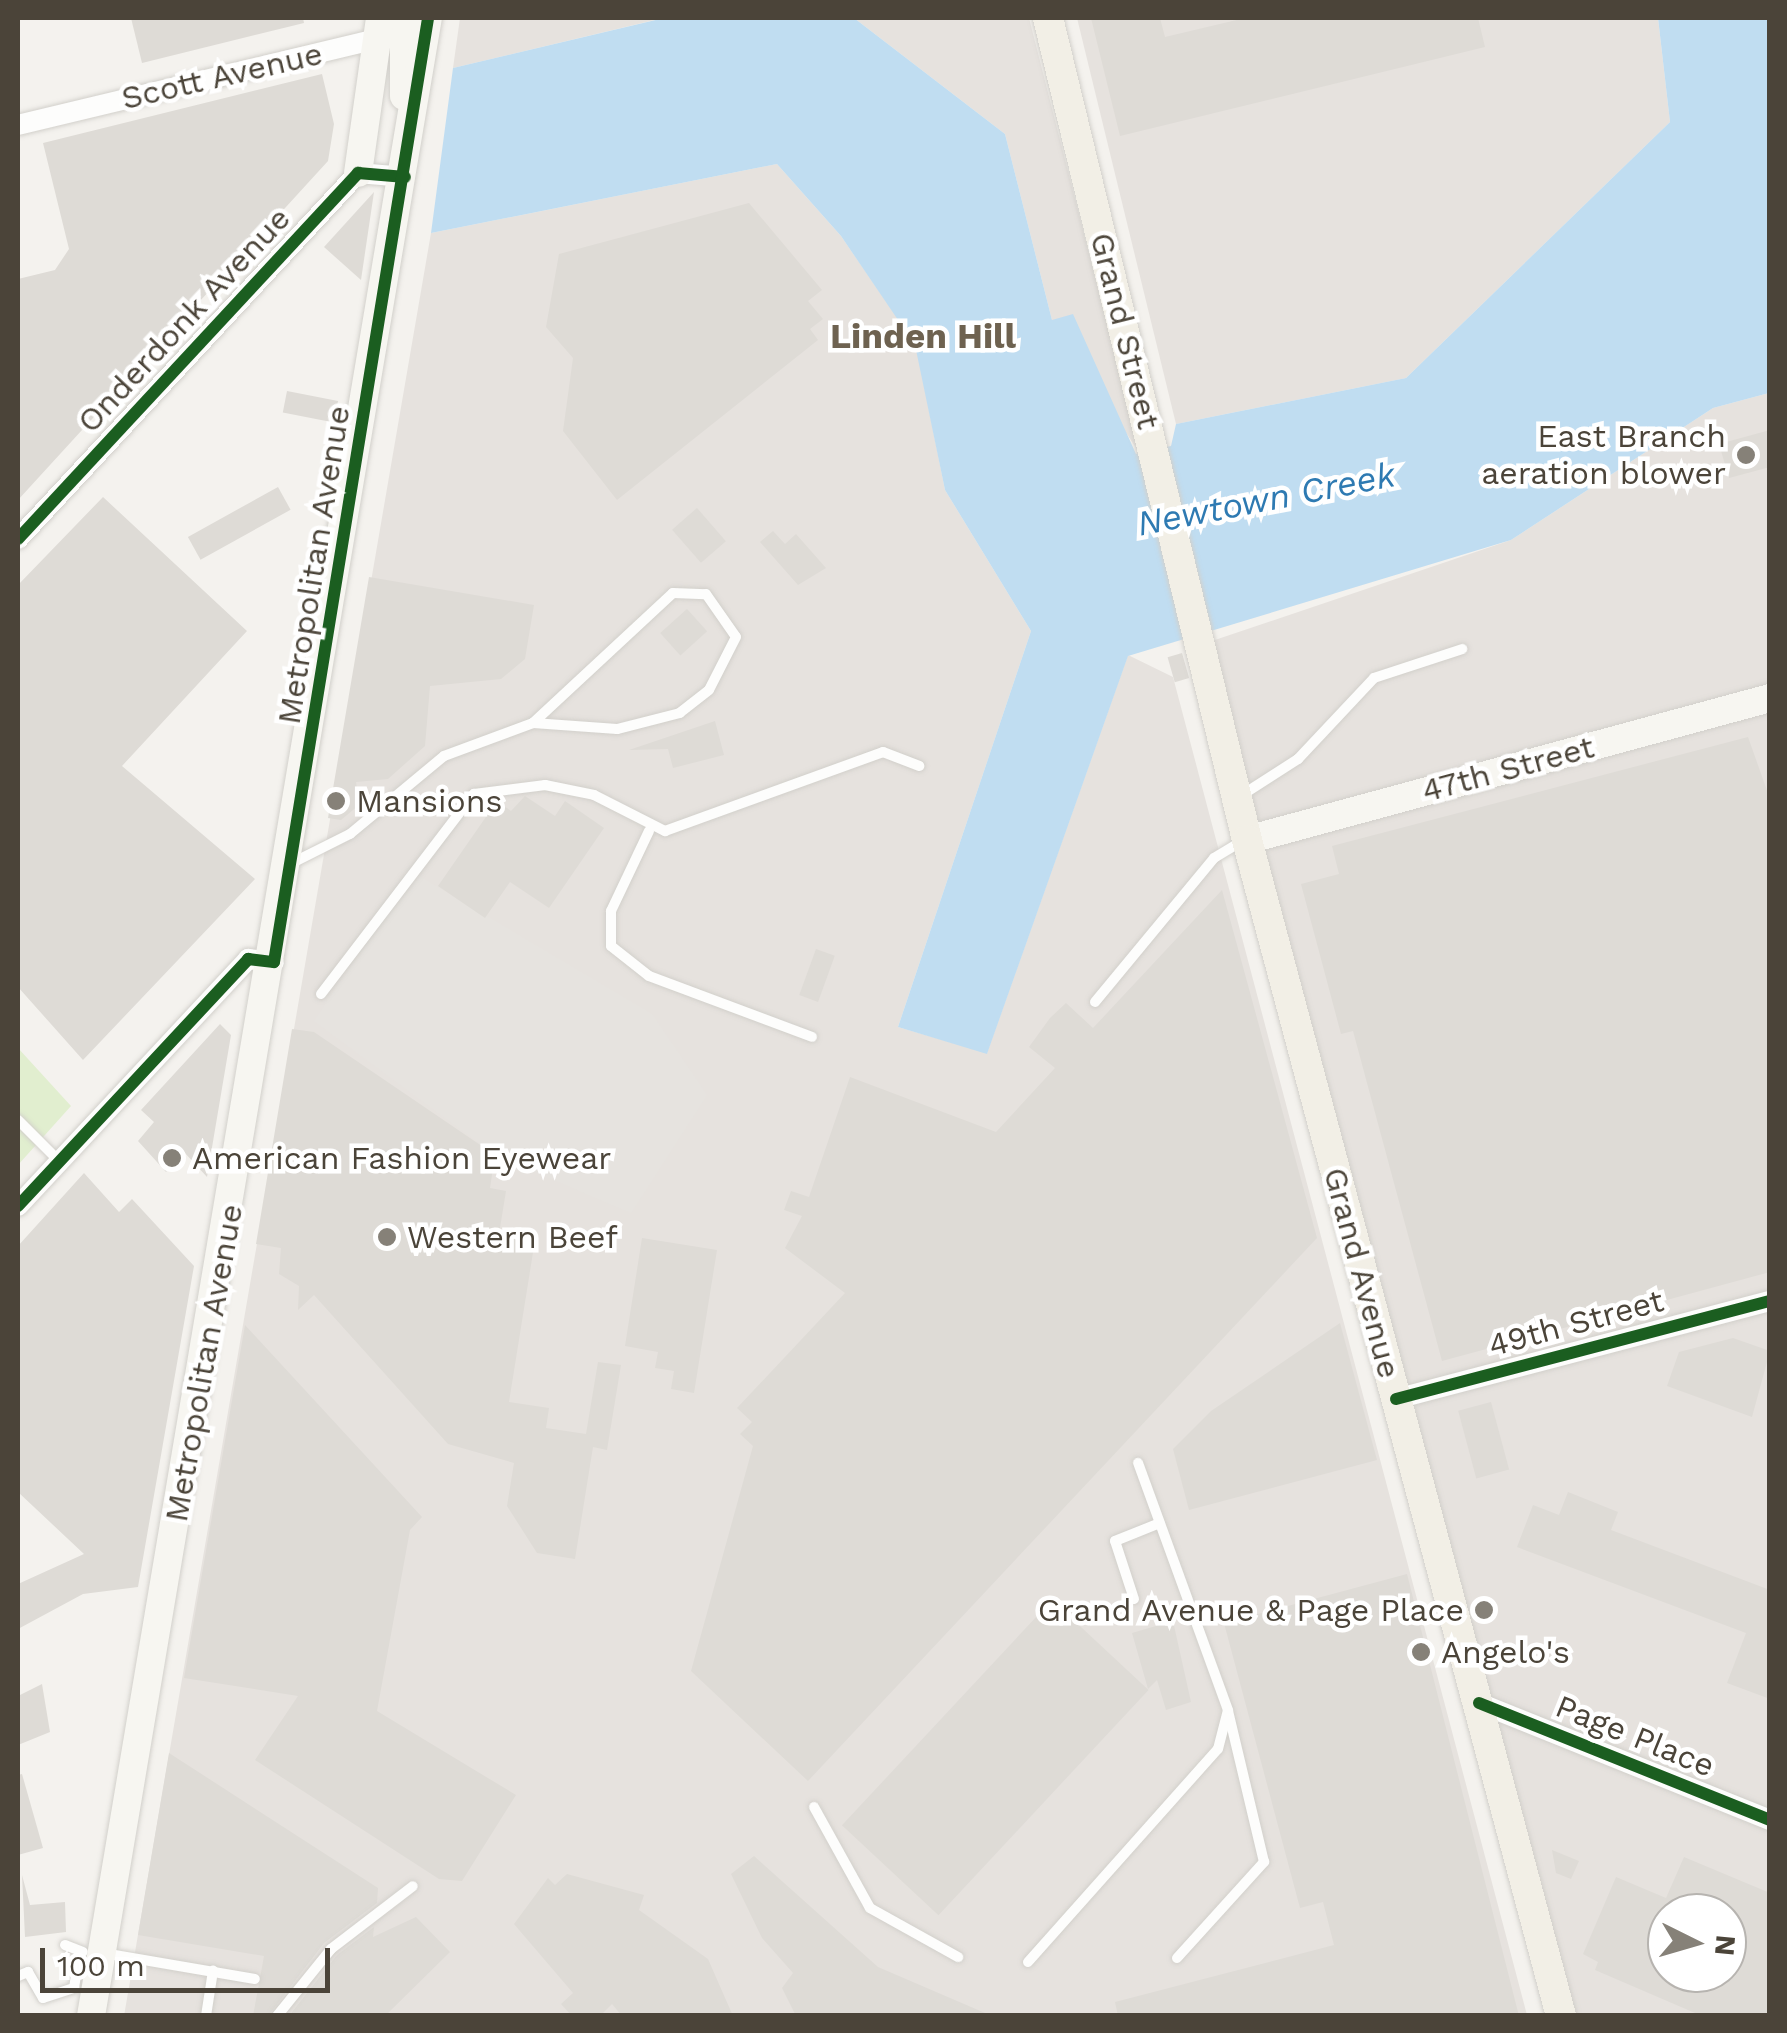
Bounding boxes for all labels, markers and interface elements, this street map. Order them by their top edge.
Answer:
street label: Scott Avenue [117,34,327,118]
street label: Onderdonk Avenue [69,199,299,441]
street label: Grand Street [1082,229,1168,433]
district label: Linden Hill [830,315,1016,357]
street label: Metropolitan Avenue [270,402,358,728]
place label: East Branch aeration blower [1481,418,1726,493]
marker: East Branch aeration blower [1735,444,1757,466]
water label: Newtown Creek [1133,453,1399,545]
street label: 47th Street [1418,728,1598,810]
place label: Mansions [356,782,502,820]
marker: Mansions [325,790,347,812]
place label: American Fashion Eyewear [192,1139,611,1177]
marker: American Fashion Eyewear [161,1147,183,1169]
street label: Grand Avenue [1315,1163,1409,1383]
street label: Metropolitan Avenue [157,1201,251,1525]
place label: Western Beef [407,1218,618,1256]
marker: Western Beef [376,1226,398,1248]
street label: 49th Street [1484,1281,1668,1365]
place label: Grand Avenue & Page Place [1037,1591,1464,1629]
marker: Grand Avenue & Page Place [1473,1599,1495,1621]
place label: Angelo's [1441,1633,1570,1671]
marker: Angelo's [1410,1641,1432,1663]
street label: Page Place [1550,1687,1720,1785]
north arrow [1647,1893,1747,1993]
scale bar [45,1928,335,1990]
text: N [1708,1934,1743,1957]
text: 100 m [57,1948,145,1983]

